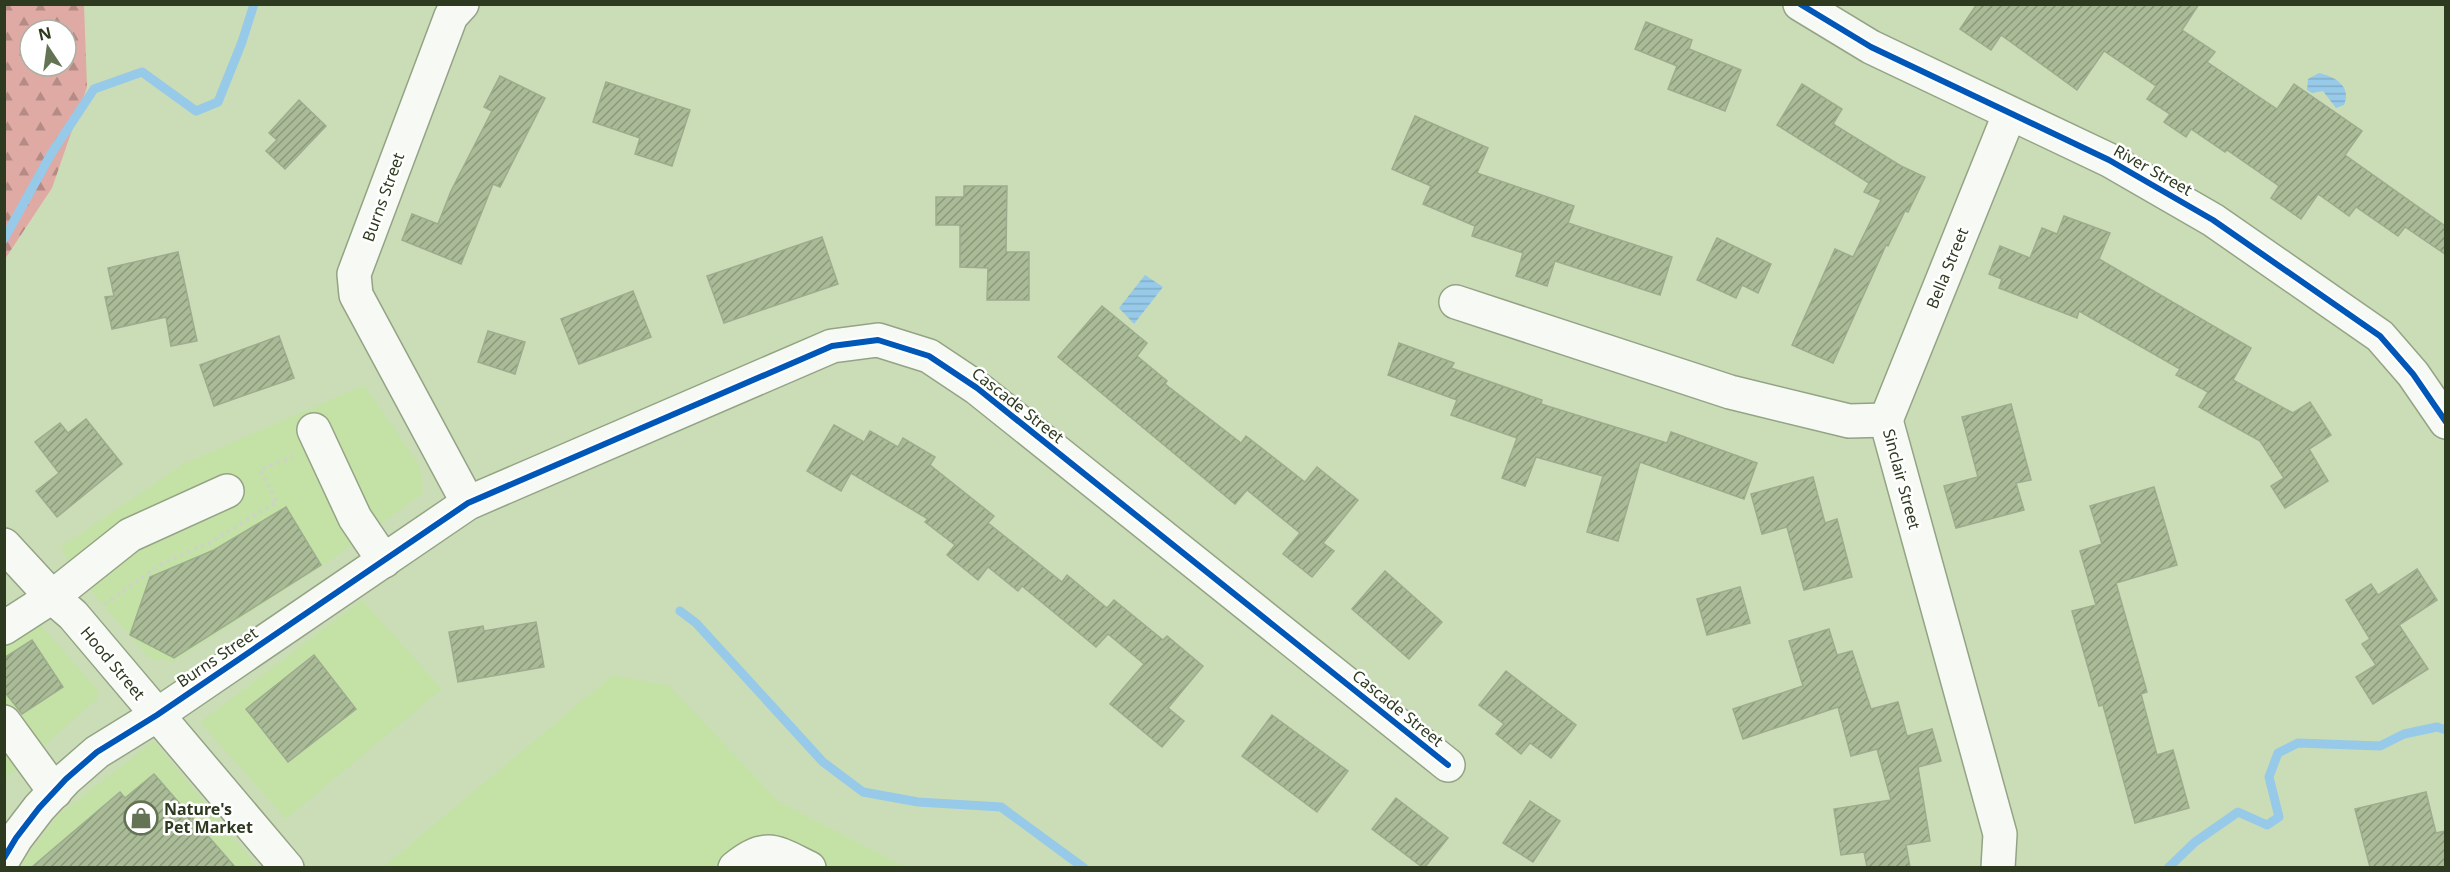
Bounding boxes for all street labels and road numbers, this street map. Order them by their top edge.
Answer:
street label: River Street [2110,139,2196,201]
street label: Burns Street [357,149,409,245]
street label: Bella Street [1921,224,1973,312]
street label: Cascade Street [967,362,1069,448]
street label: Sinclair Street [1878,426,1926,532]
street label: Hood Street [76,621,150,705]
street label: Burns Street [172,622,262,692]
street label: Cascade Street [1348,664,1448,752]

